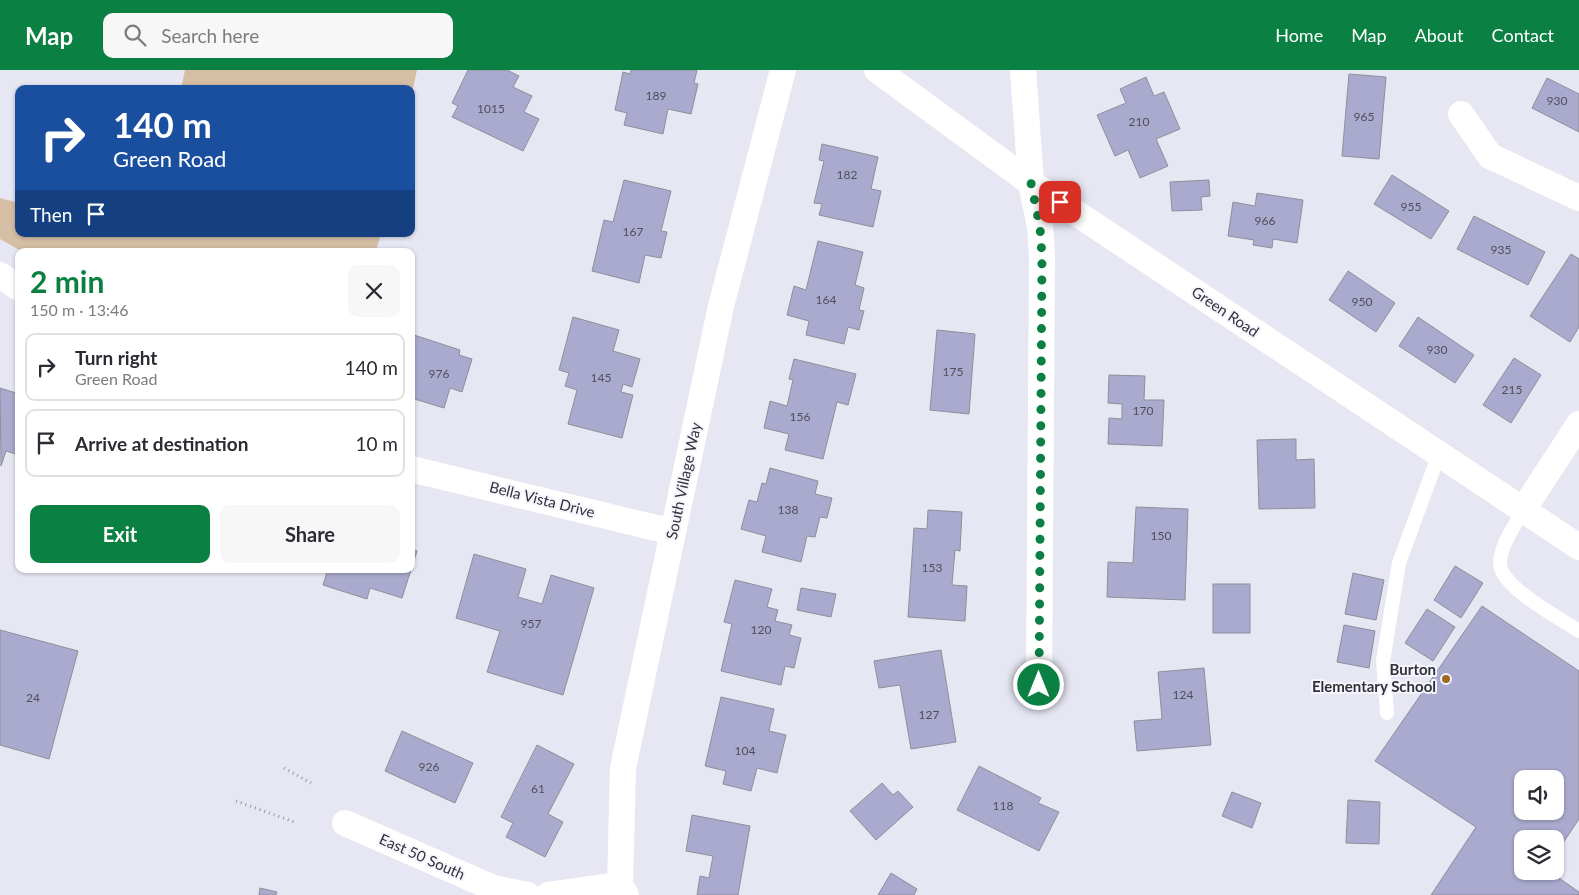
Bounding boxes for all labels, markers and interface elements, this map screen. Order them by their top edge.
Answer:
search box [103,13,453,58]
text: Map [25,21,73,50]
icon: search [121,21,149,49]
text: Search here [161,24,259,47]
text: Home [1275,24,1323,46]
text: Map [1351,24,1387,46]
text: About [1415,24,1464,46]
text: Contact [1492,24,1554,46]
house number: 189 [646,88,666,103]
house number: 930 [1547,93,1567,108]
house number: 1015 [477,101,505,116]
text: 140 m [113,103,212,145]
icon: right [30,105,95,170]
house number: 965 [1354,109,1374,124]
house number: 210 [1129,114,1149,129]
text: Green Road [113,145,226,172]
house number: 182 [837,167,857,182]
pin [1039,181,1081,223]
icon: arrive [1046,188,1074,216]
house number: 955 [1401,199,1421,214]
icon: arrive [82,200,110,228]
text: Then [30,203,72,226]
house number: 966 [1255,213,1275,228]
house number: 167 [623,224,643,239]
house number: 935 [1491,242,1511,257]
text: 2 min [30,263,104,299]
button: close [348,265,400,317]
street label: Green Road [1188,282,1263,340]
house number: 164 [816,292,836,307]
house number: 950 [1352,294,1372,309]
text: 150 m · 13:46 [30,300,129,319]
house number: 930 [1427,342,1447,357]
text: Turn right [75,346,157,369]
icon: right [32,353,60,381]
text: 140 m [344,356,398,379]
house number: 175 [943,364,963,379]
house number: 976 [429,366,449,381]
text: Green Road [75,369,157,388]
house number: 145 [591,370,611,385]
house number: 215 [1502,382,1522,397]
house number: 170 [1133,403,1153,418]
house number: 156 [790,409,810,424]
street label: South Village Way [662,420,704,541]
icon: arrive [32,429,60,457]
text: Arrive at destination [75,432,248,455]
text: 10 m [355,432,398,455]
street label: Bella Vista Drive [488,477,597,521]
house number: 138 [778,502,798,517]
button: Exit [30,505,210,563]
button: Share [220,505,400,563]
house number: 150 [1151,528,1171,543]
house number: 153 [922,560,942,575]
house number: 957 [521,616,541,631]
house number: 120 [751,622,771,637]
position arrow [1012,658,1064,710]
place label: Burton Elementary School [1312,660,1436,695]
marker: Burton Elementary School [1440,673,1452,685]
house number: 124 [1173,687,1193,702]
house number: 24 [26,690,40,705]
house number: 127 [919,707,939,722]
house number: 104 [735,743,755,758]
house number: 926 [419,759,439,774]
map controls [1514,770,1564,880]
button: sound [1514,770,1564,820]
house number: 61 [531,781,545,796]
house number: 118 [993,798,1013,813]
street label: East 50 South [377,829,468,883]
button: layers [1514,830,1564,880]

